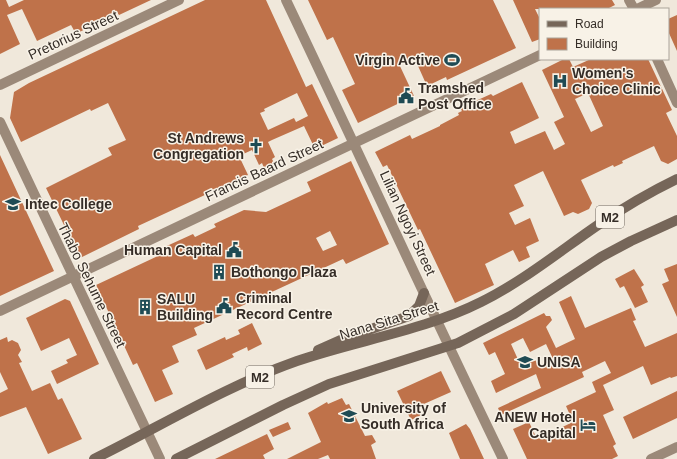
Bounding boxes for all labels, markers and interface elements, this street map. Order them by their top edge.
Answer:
street label: Pretorius Street [26,7,121,63]
legend [539,8,669,60]
text: Road [575,17,604,31]
text: Building [575,37,618,51]
sports icon: Virgin Active [443,51,461,69]
place label: Virgin Active [355,52,440,68]
place label: Women's Choice Clinic [572,65,661,97]
hospital icon: Women's Choice Clinic [551,72,569,90]
place label: Tramshed Post Office [418,80,492,112]
public building icon: Tramshed Post Office [397,87,415,105]
place label: St Andrews Congregation [153,130,244,162]
street label: Francis Baard Street [202,136,326,204]
church icon: St Andrews Congregation [247,137,265,155]
street label: Lilian Ngoyi Street [377,168,439,278]
school or university icon: Intec College [4,195,22,213]
place label: Intec College [25,196,112,212]
road number: M2 [596,206,624,228]
street label: Thabo Sehume Street [55,220,129,350]
public building icon: Human Capital [225,241,243,259]
place label: Human Capital [124,242,222,258]
building icon: Bothongo Plaza [210,263,228,281]
place label: Bothongo Plaza [231,264,337,280]
place label: Criminal Record Centre [236,290,333,322]
place label: SALU Building [157,291,213,323]
public building icon: Criminal Record Centre [215,297,233,315]
street label: Nana Sita Street [338,297,441,343]
building icon: SALU Building [136,298,154,316]
school or university icon: UNISA [516,353,534,371]
place label: UNISA [537,354,581,370]
road number: M2 [246,366,274,388]
place label: University of South Africa [361,400,446,432]
school or university icon: University of South Africa [340,407,358,425]
place label: ANEW Hotel Capital [494,409,576,441]
hotel icon: ANEW Hotel Capital [579,416,597,434]

